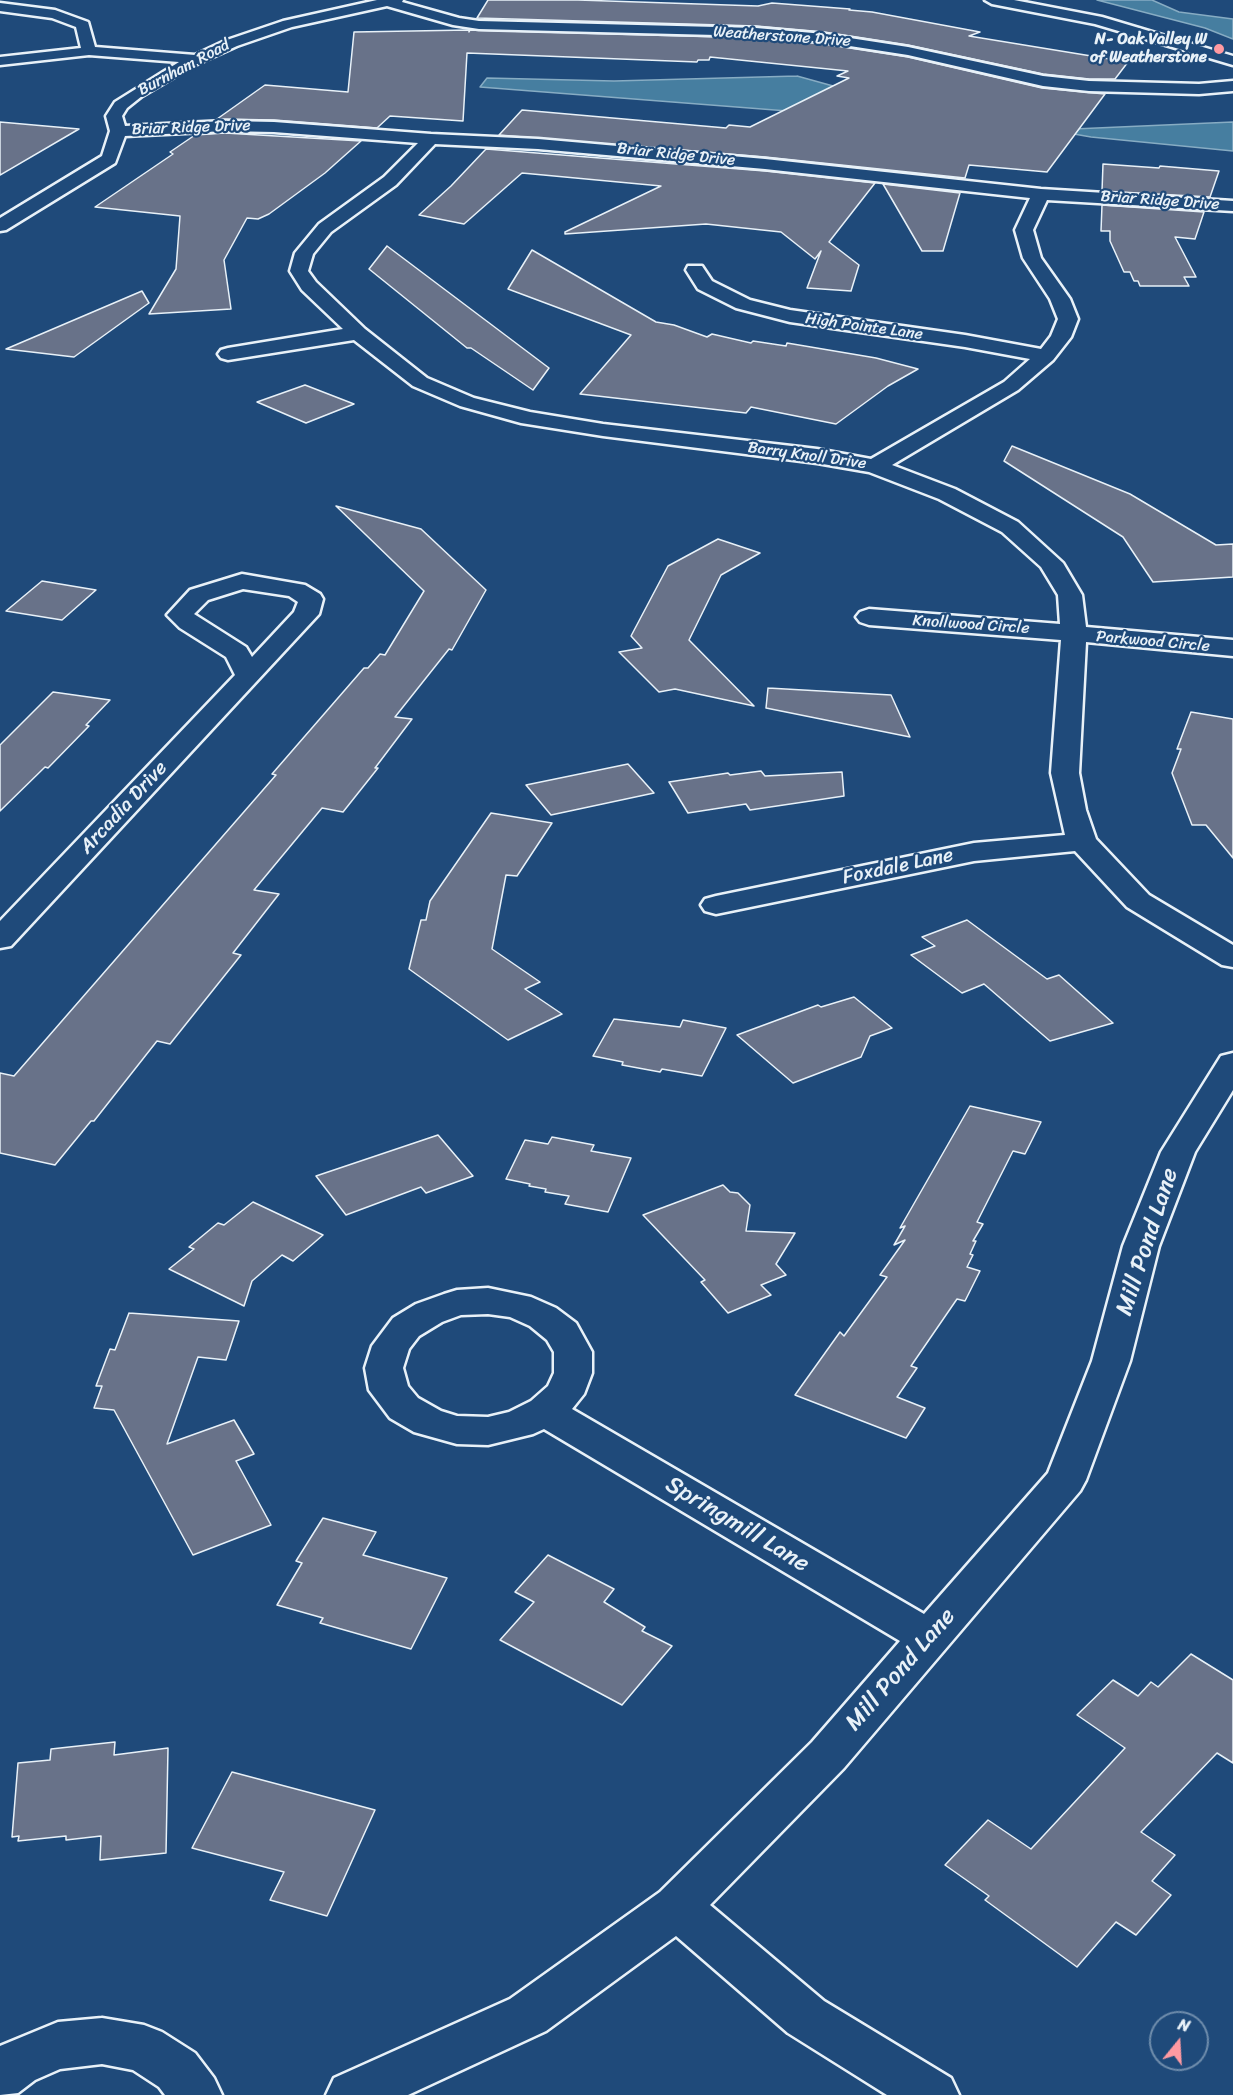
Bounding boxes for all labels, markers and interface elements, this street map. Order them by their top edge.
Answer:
street label: Weatherstone Drive [712,23,852,51]
place label: N- Oak Valley W of Weatherstone [1090,30,1207,68]
street label: Burnham Road [135,36,233,100]
marker: N- Oak Valley W of Weatherstone [1212,42,1226,56]
street label: Briar Ridge Drive [131,116,251,140]
street label: Briar Ridge Drive [616,139,736,171]
street label: Briar Ridge Drive [1100,187,1220,215]
street label: High Pointe Lane [804,309,924,345]
street label: Barry Knoll Drive [746,438,868,474]
street label: Knollwood Circle [912,611,1030,639]
street label: Parkwood Circle [1095,627,1211,657]
street label: Arcadia Drive [75,757,173,859]
street label: Foxdale Lane [840,844,956,890]
street label: Mill Pond Lane [1111,1165,1185,1319]
street label: Springmill Lane [660,1471,814,1579]
street label: Mill Pond Lane [840,1603,962,1737]
text: N [1174,2010,1194,2041]
north arrow [1149,2011,1209,2071]

